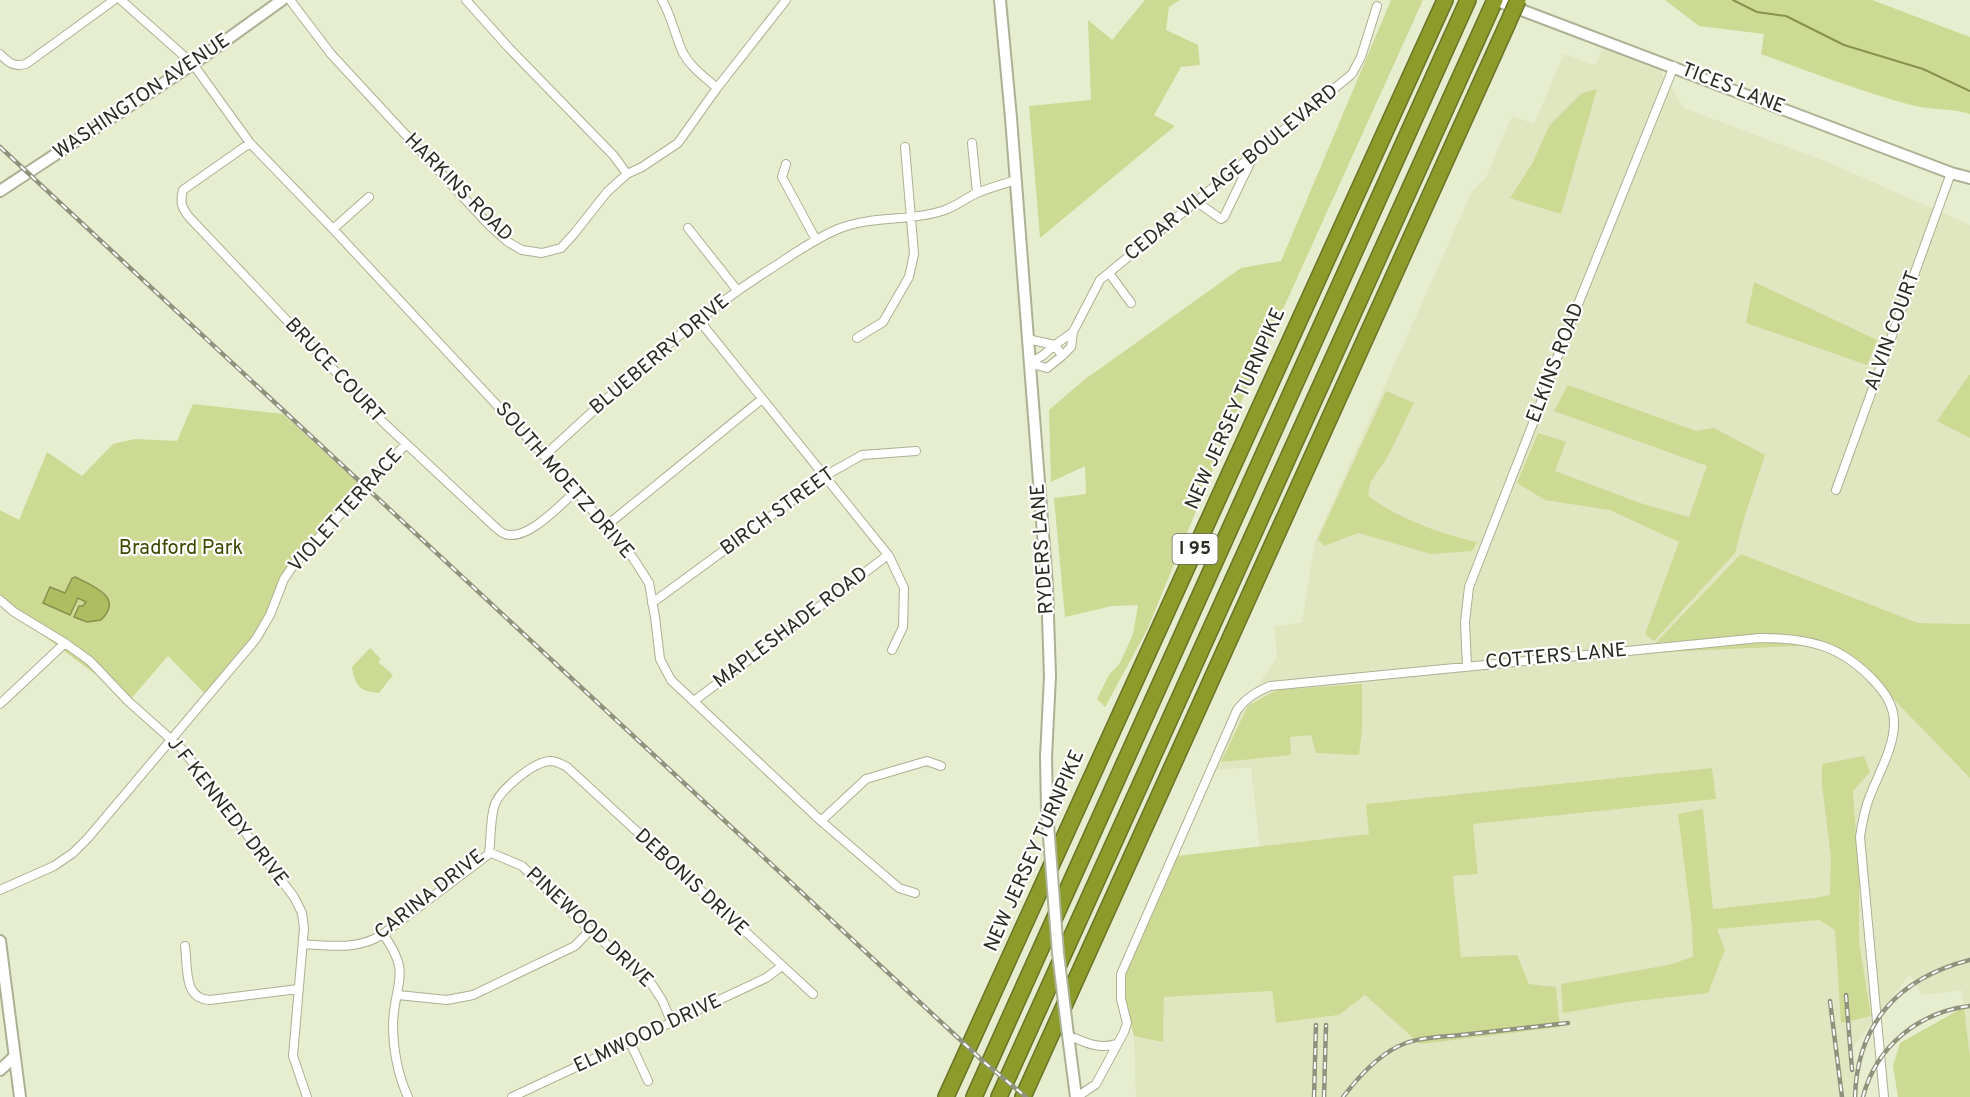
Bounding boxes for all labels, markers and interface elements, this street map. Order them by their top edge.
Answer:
street label: WASHINGTON AVENUE [49,28,235,166]
street label: TICES LANE [1677,57,1789,121]
street label: CEDAR VILLAGE BOULEVARD [1120,79,1344,267]
street label: HARKINS ROAD [398,128,518,248]
street label: ALVIN COURT [1859,268,1927,394]
street label: BLUEBERRY DRIVE [585,289,735,421]
street label: ELKINS ROAD [1521,299,1591,427]
street label: NEW JERSEY TURNPIKE [1180,304,1292,514]
street label: BRUCE COURT [279,313,389,429]
street label: SOUTH MOETZ DRIVE [489,397,639,565]
street label: VIOLET TERRACE [283,444,409,578]
street label: BIRCH STREET [716,462,840,562]
street label: RYDERS LANE [1025,483,1061,615]
road number: I 95 [1172,534,1218,564]
park label: Bradford Park [119,536,243,562]
street label: MAPLESHADE ROAD [708,561,874,695]
street label: COTTERS LANE [1484,638,1628,676]
street label: J F KENNEDY DRIVE [160,732,294,892]
street label: NEW JERSEY TURNPIKE [979,746,1091,956]
street label: DEBONIS DRIVE [629,824,753,942]
street label: CARINA DRIVE [370,844,490,946]
street label: PINEWOOD DRIVE [520,862,658,994]
street label: ELMWOOD DRIVE [570,988,726,1080]

